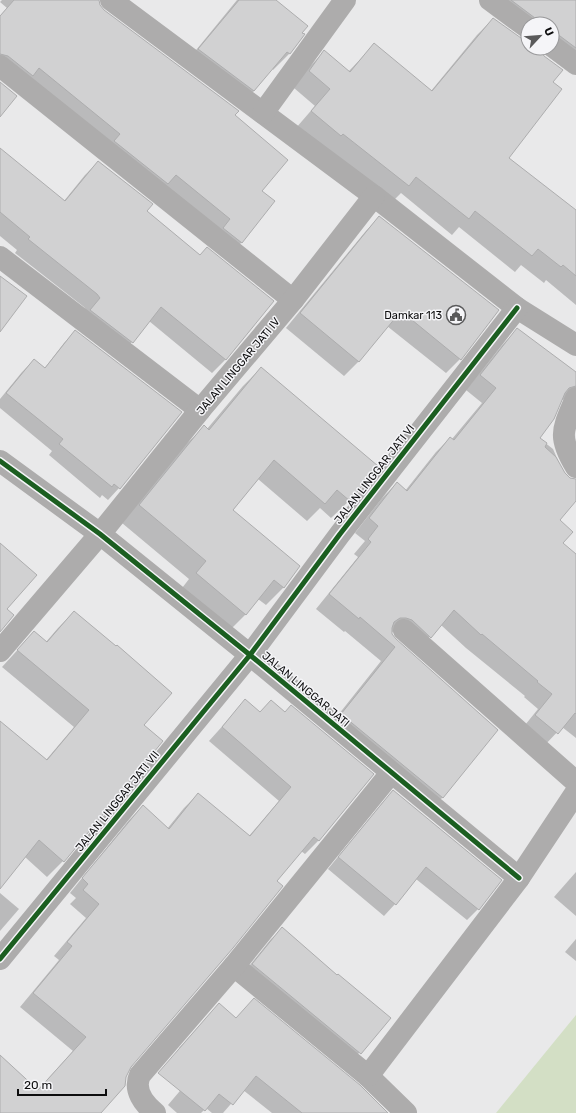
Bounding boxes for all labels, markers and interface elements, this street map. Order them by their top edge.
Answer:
north arrow [520,16,560,56]
text: U [541,25,556,38]
public building icon: Damkar 113 [445,304,467,326]
place label: Damkar 113 [384,309,442,322]
street label: JALAN LINGGAR JATI IV [194,315,283,417]
street label: JALAN LINGGAR JATI VI [332,422,417,527]
street label: JALAN LINGGAR JATI [259,649,352,730]
street label: JALAN LINGGAR JATI VII [73,748,162,854]
scale bar [18,1071,106,1097]
text: 20 m [24,1078,52,1092]

